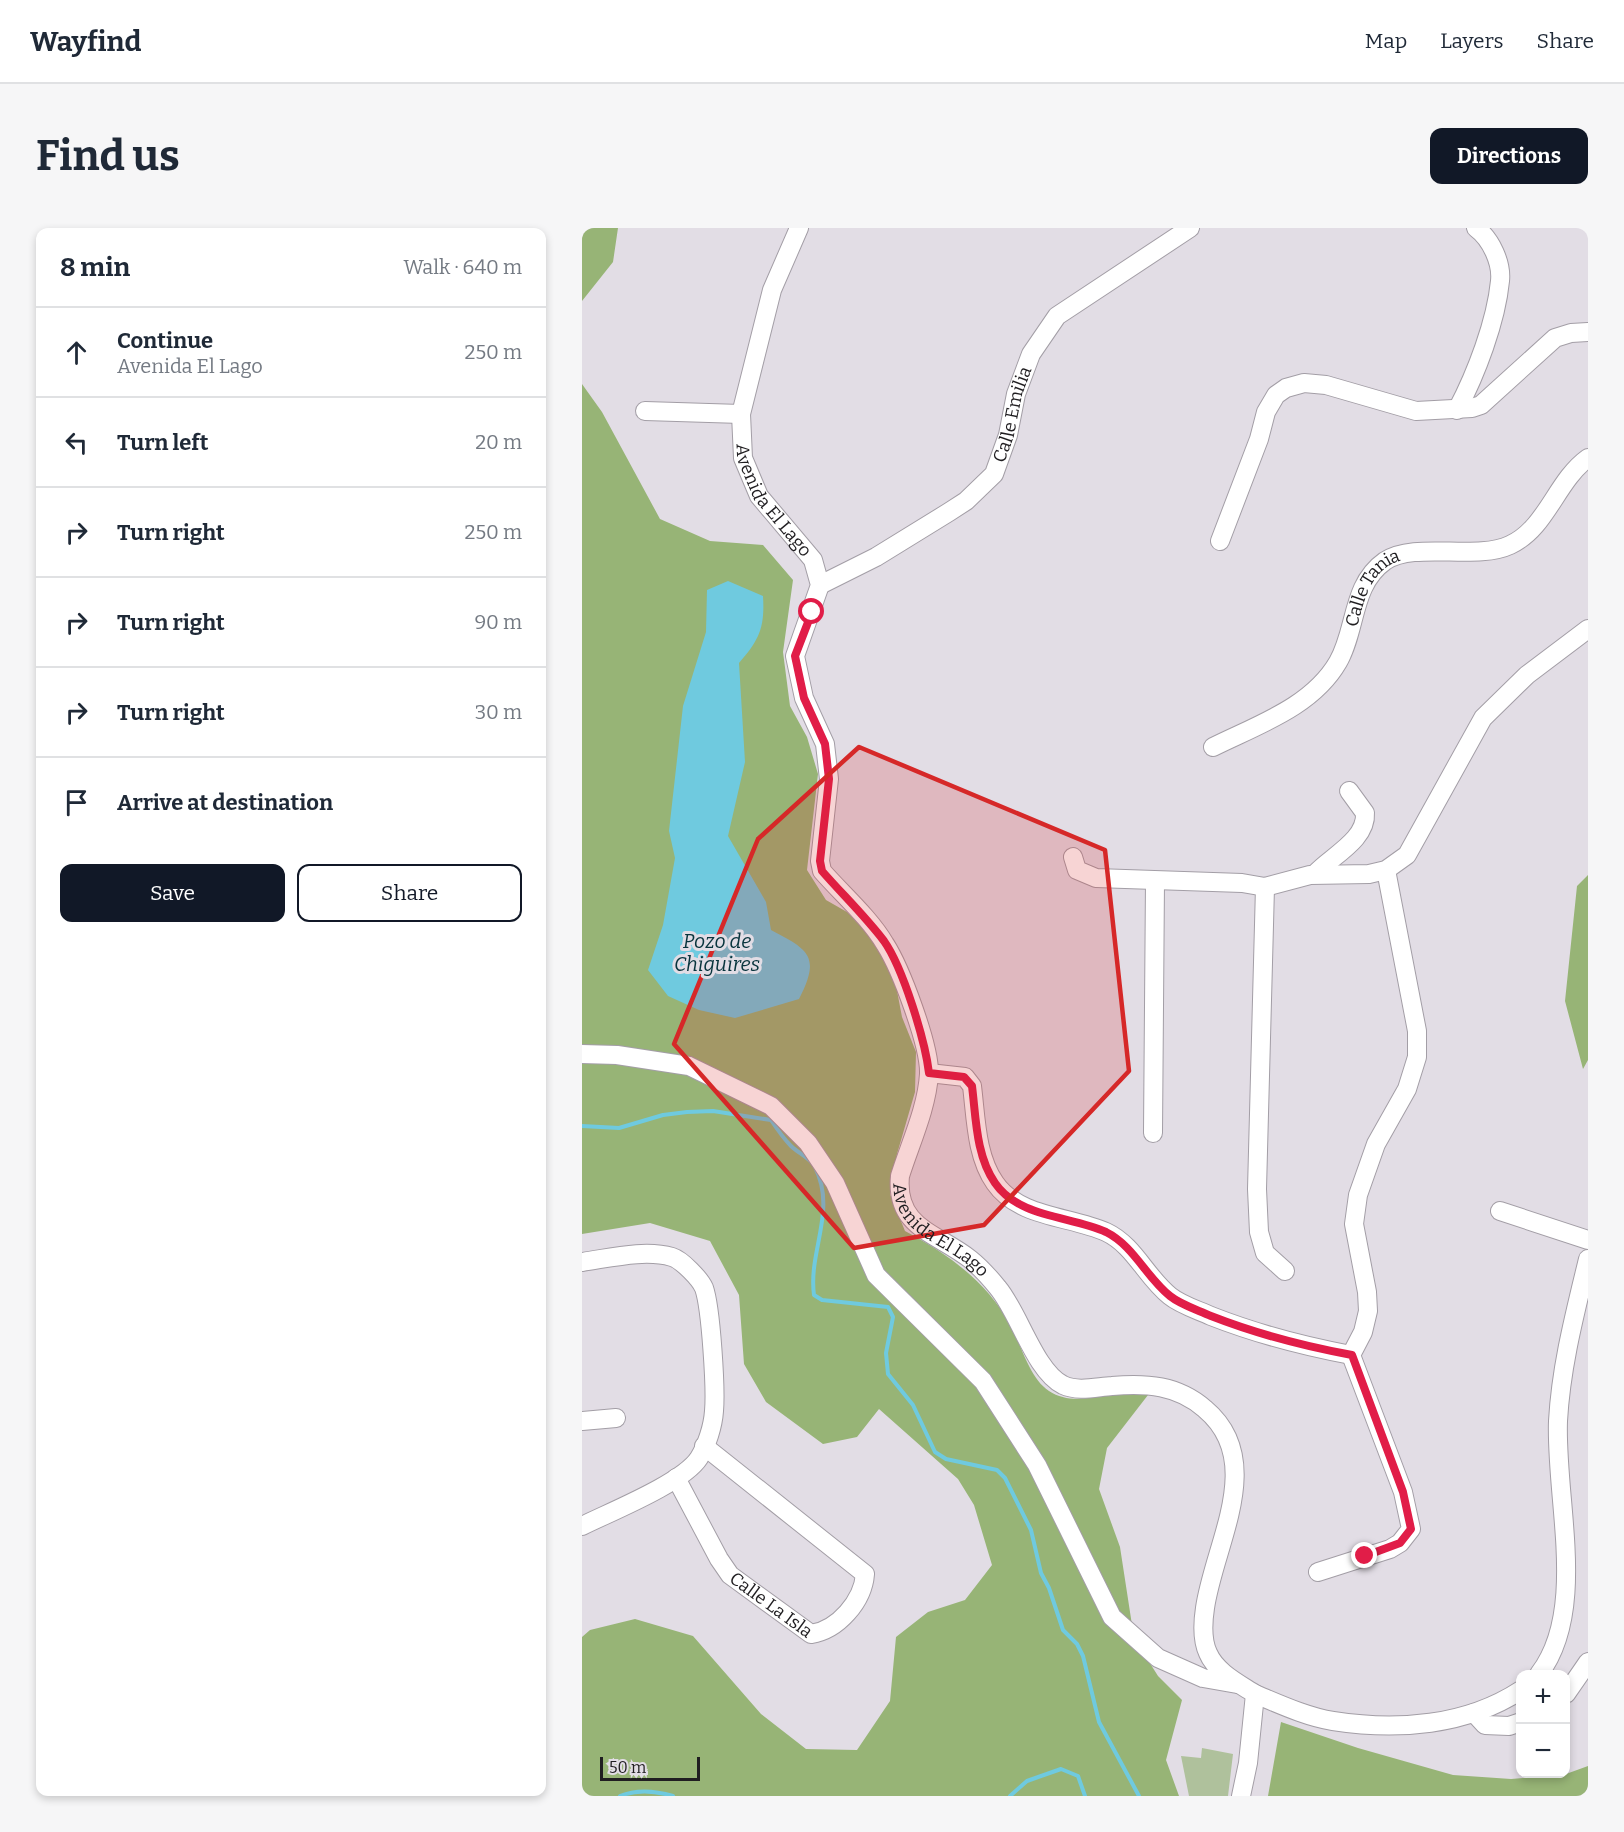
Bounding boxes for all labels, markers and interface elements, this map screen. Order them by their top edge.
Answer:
text: Wayfind [30,25,141,58]
text: Map [1365,28,1407,54]
text: Layers [1440,28,1504,54]
text: Share [1537,28,1594,54]
button: Directions [1430,128,1588,184]
text: Find us [36,131,180,181]
text: 8 min [60,252,130,283]
text: Walk · 640 m [404,255,522,279]
text: Continue [117,327,213,354]
icon: ahead [60,336,93,369]
text: 250 m [465,340,522,364]
text: Avenida El Lago [117,354,263,378]
street label: Calle Emilia [988,363,1036,465]
icon: left [60,426,93,459]
text: Turn left [117,429,209,456]
text: 20 m [475,430,522,454]
street label: Avenida El Lago [731,443,816,561]
icon: right [60,516,93,549]
text: Turn right [117,519,225,546]
text: 250 m [465,520,522,544]
street label: Calle Tania [1340,544,1403,629]
route start [798,598,824,624]
icon: right [60,606,93,639]
text: Turn right [117,609,225,636]
text: 90 m [474,610,522,634]
icon: right [60,696,93,729]
text: Turn right [117,699,225,726]
text: 30 m [475,700,522,724]
icon: arrive [60,786,93,819]
text: Arrive at destination [117,789,333,816]
button: Save [60,864,285,922]
button: Share [297,864,522,922]
water label: Pozo de Chiguires [674,929,760,976]
street label: Avenida El Lago [888,1182,994,1282]
route end [1351,1542,1377,1568]
street label: Calle La Isla [725,1567,817,1643]
map controls [1516,1670,1570,1778]
button: + [1516,1670,1570,1724]
button: − [1516,1724,1570,1778]
scale bar [600,1754,700,1782]
text: 50 m [609,1758,646,1777]

